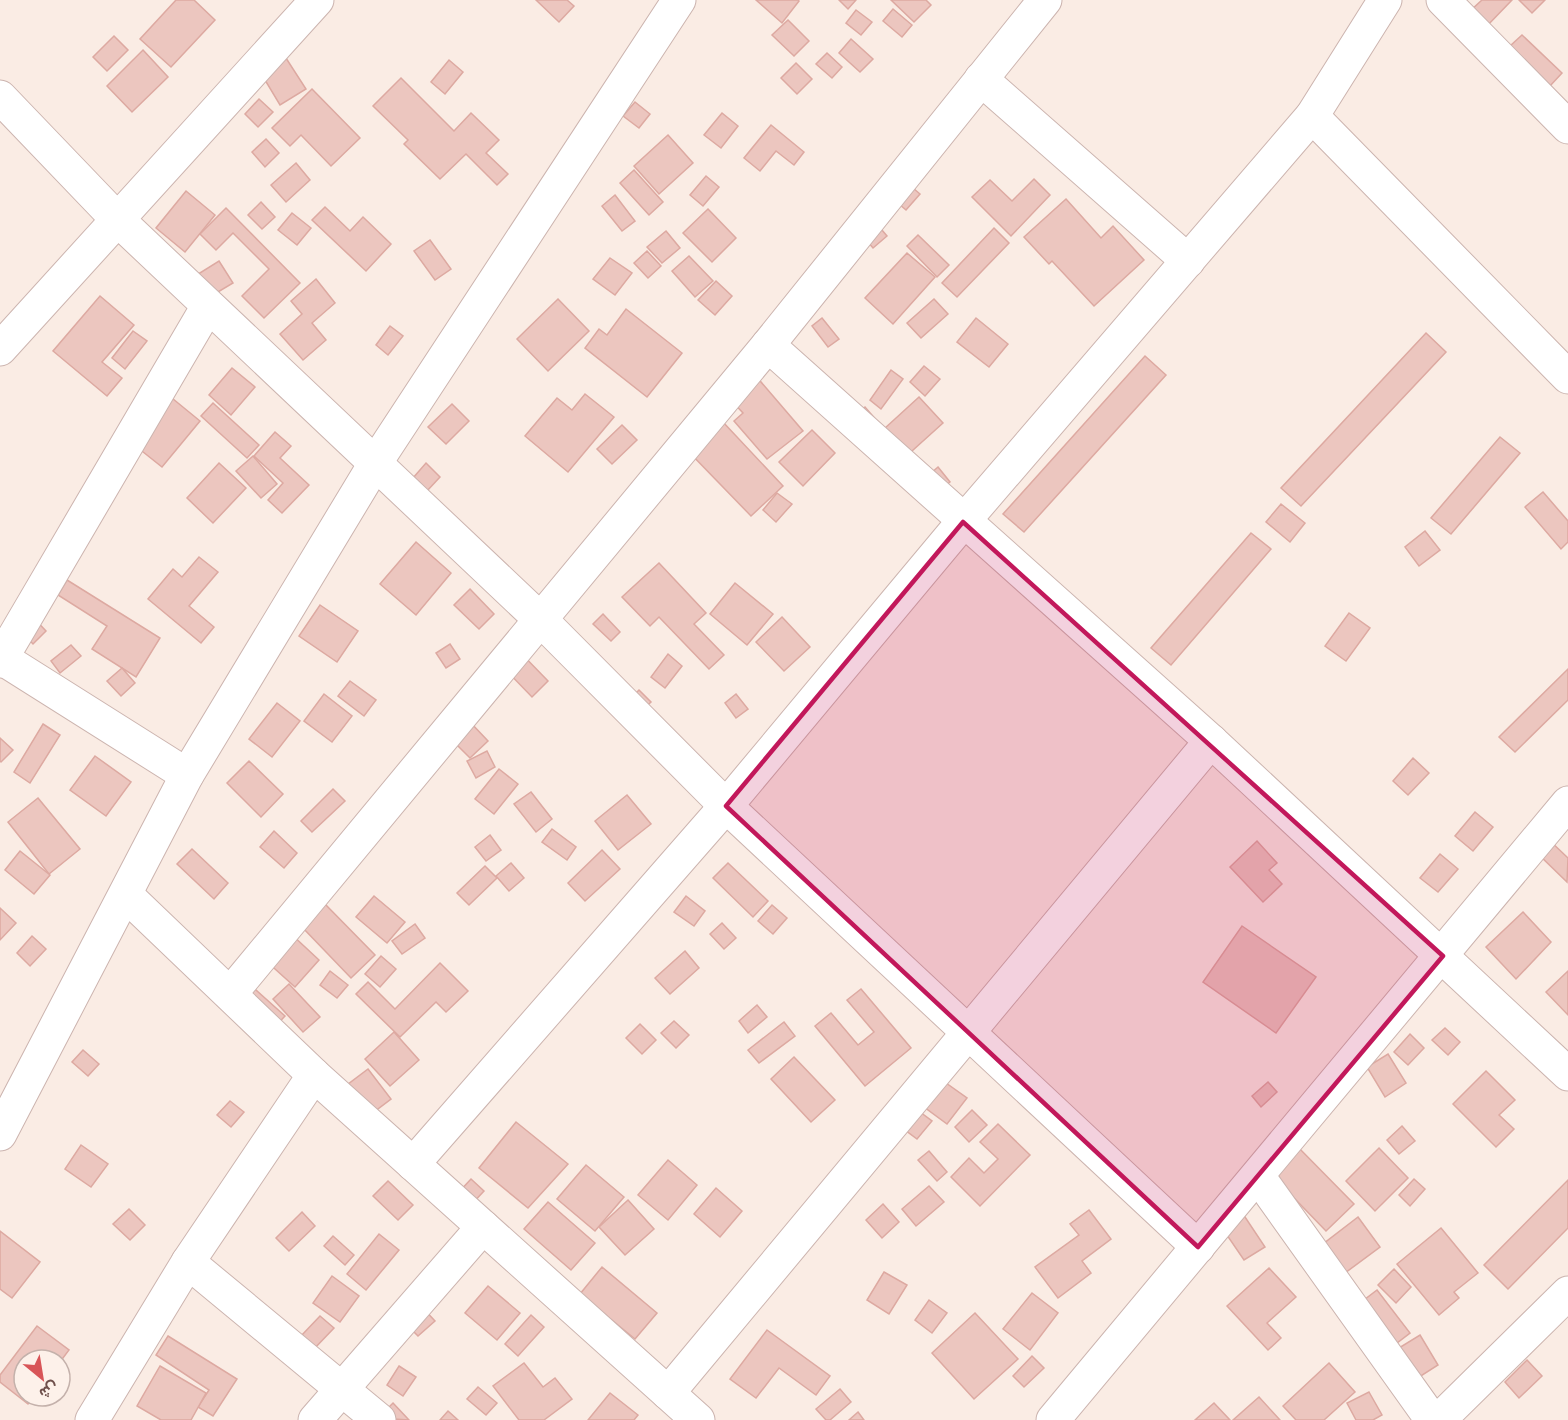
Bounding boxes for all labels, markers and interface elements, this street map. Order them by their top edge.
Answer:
north arrow [12,1348,72,1408]
text: ش [35,1376,63,1405]

